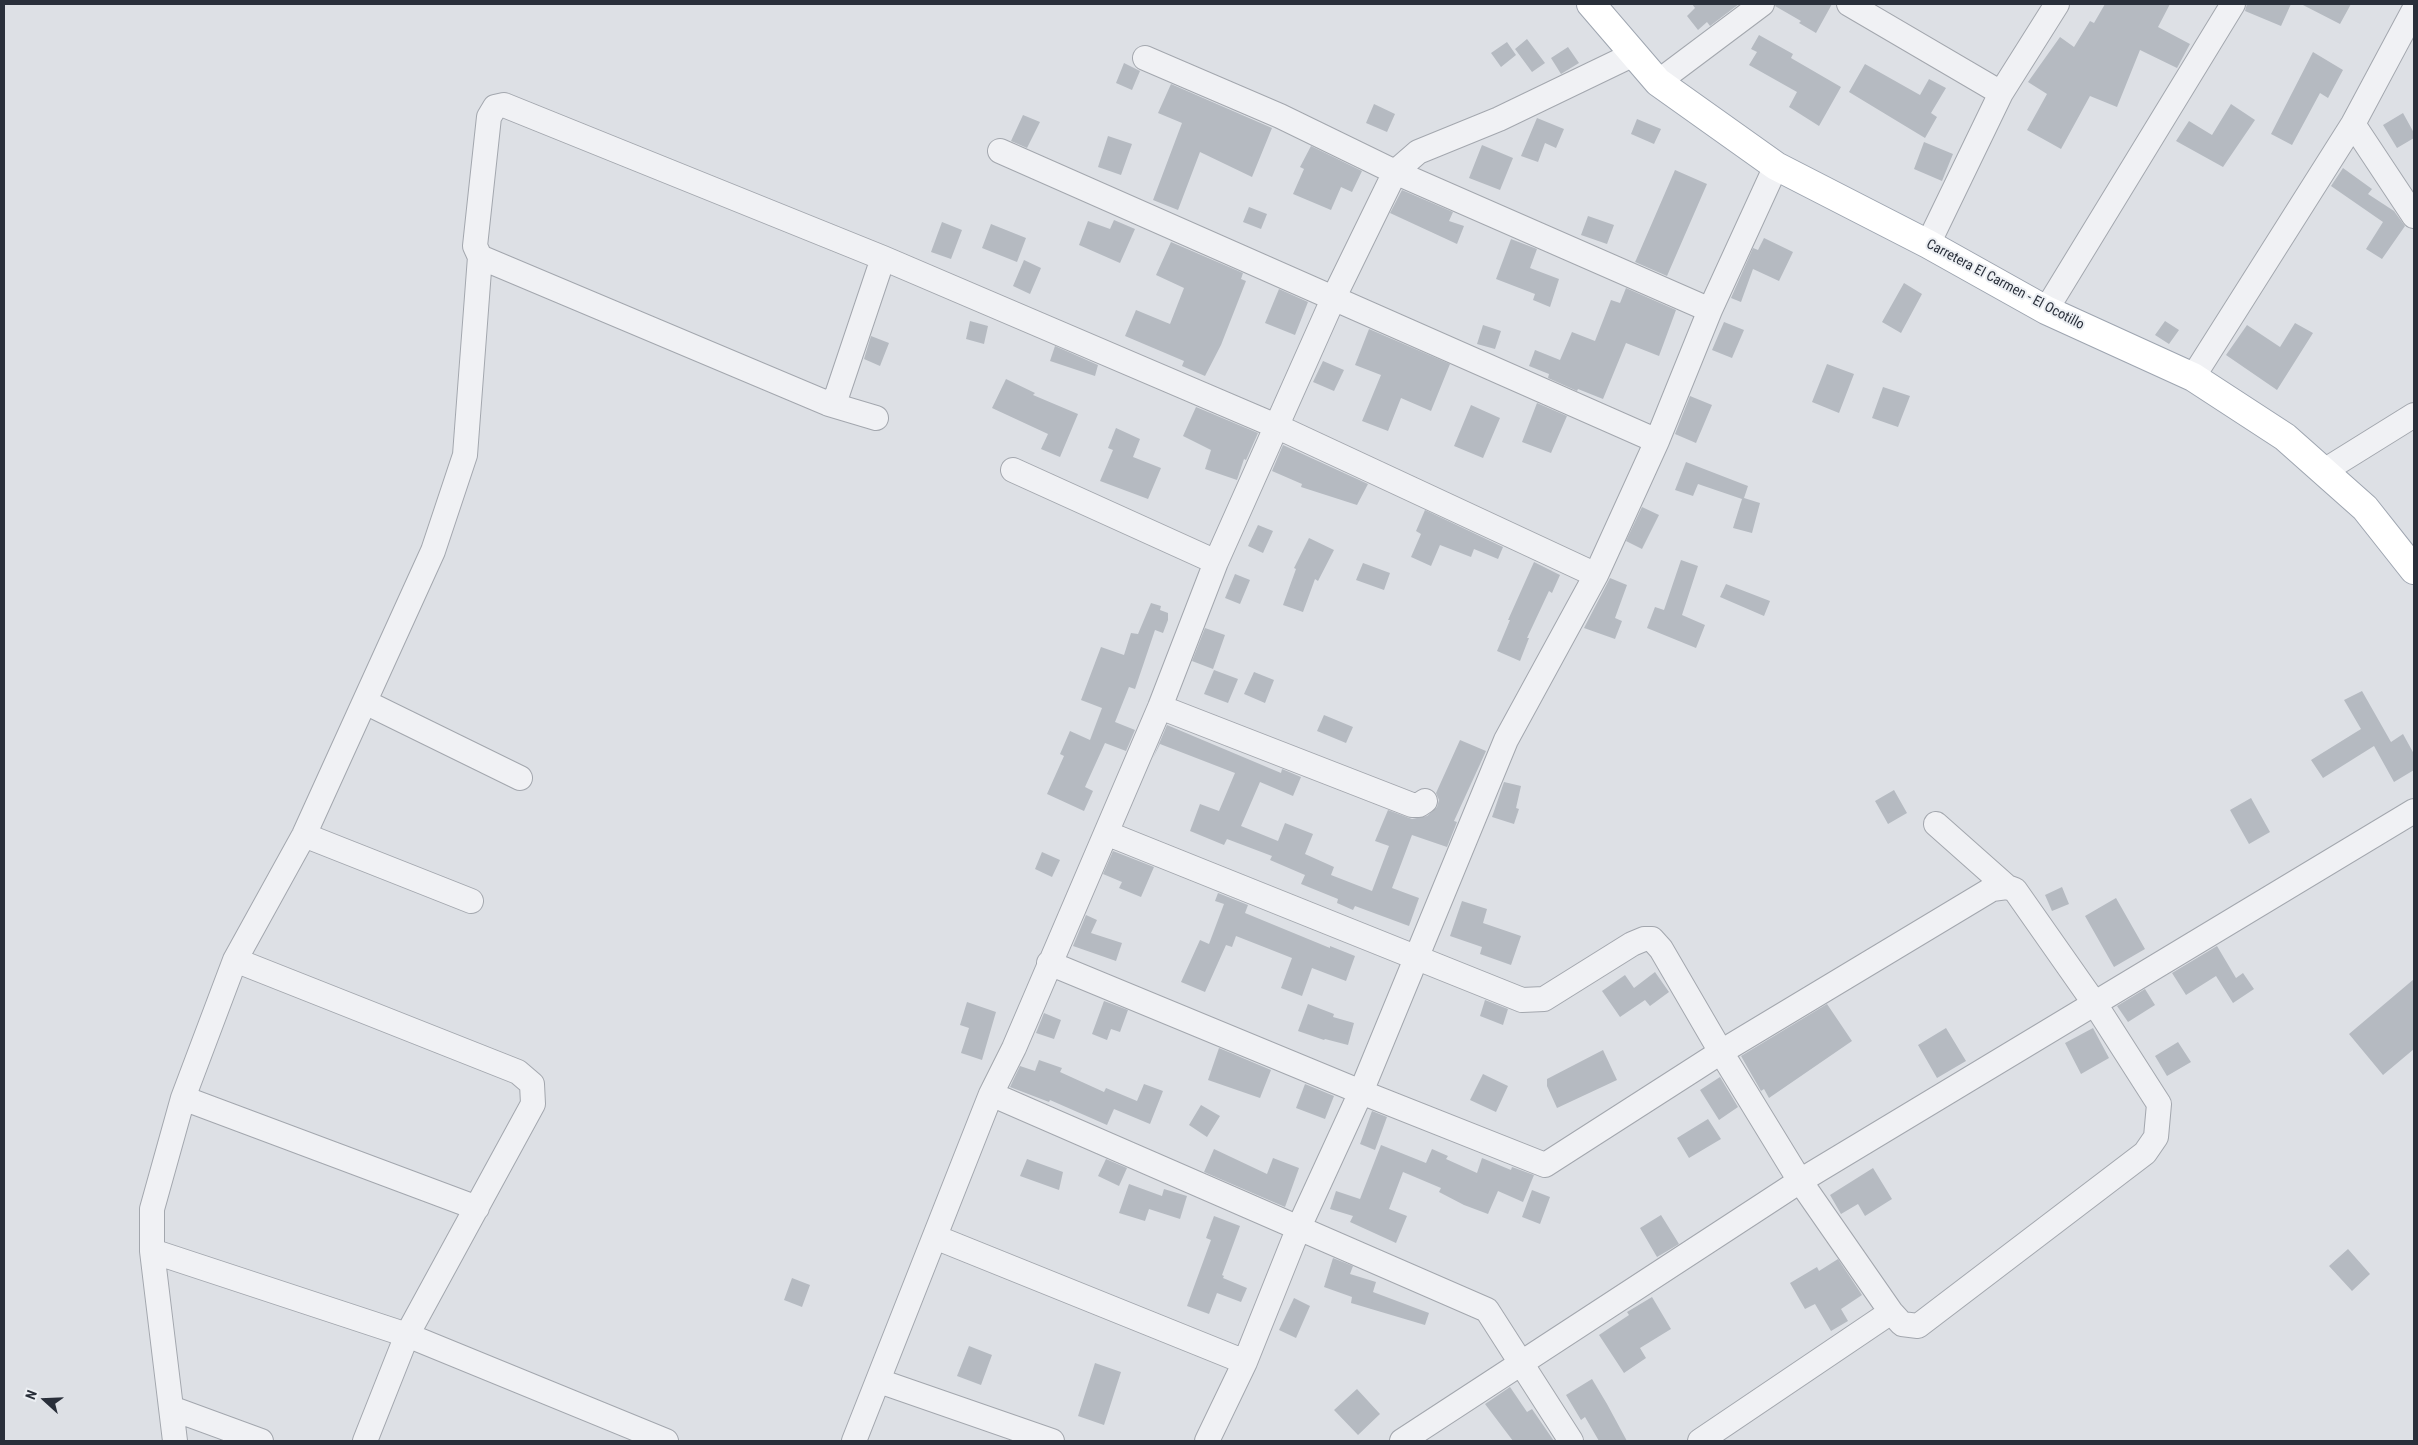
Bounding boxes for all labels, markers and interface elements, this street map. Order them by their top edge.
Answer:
street label: Carretera El Carmen - El Ocotillo [1923,236,2087,334]
north arrow [20,1375,70,1425]
text: N [22,1388,40,1402]

